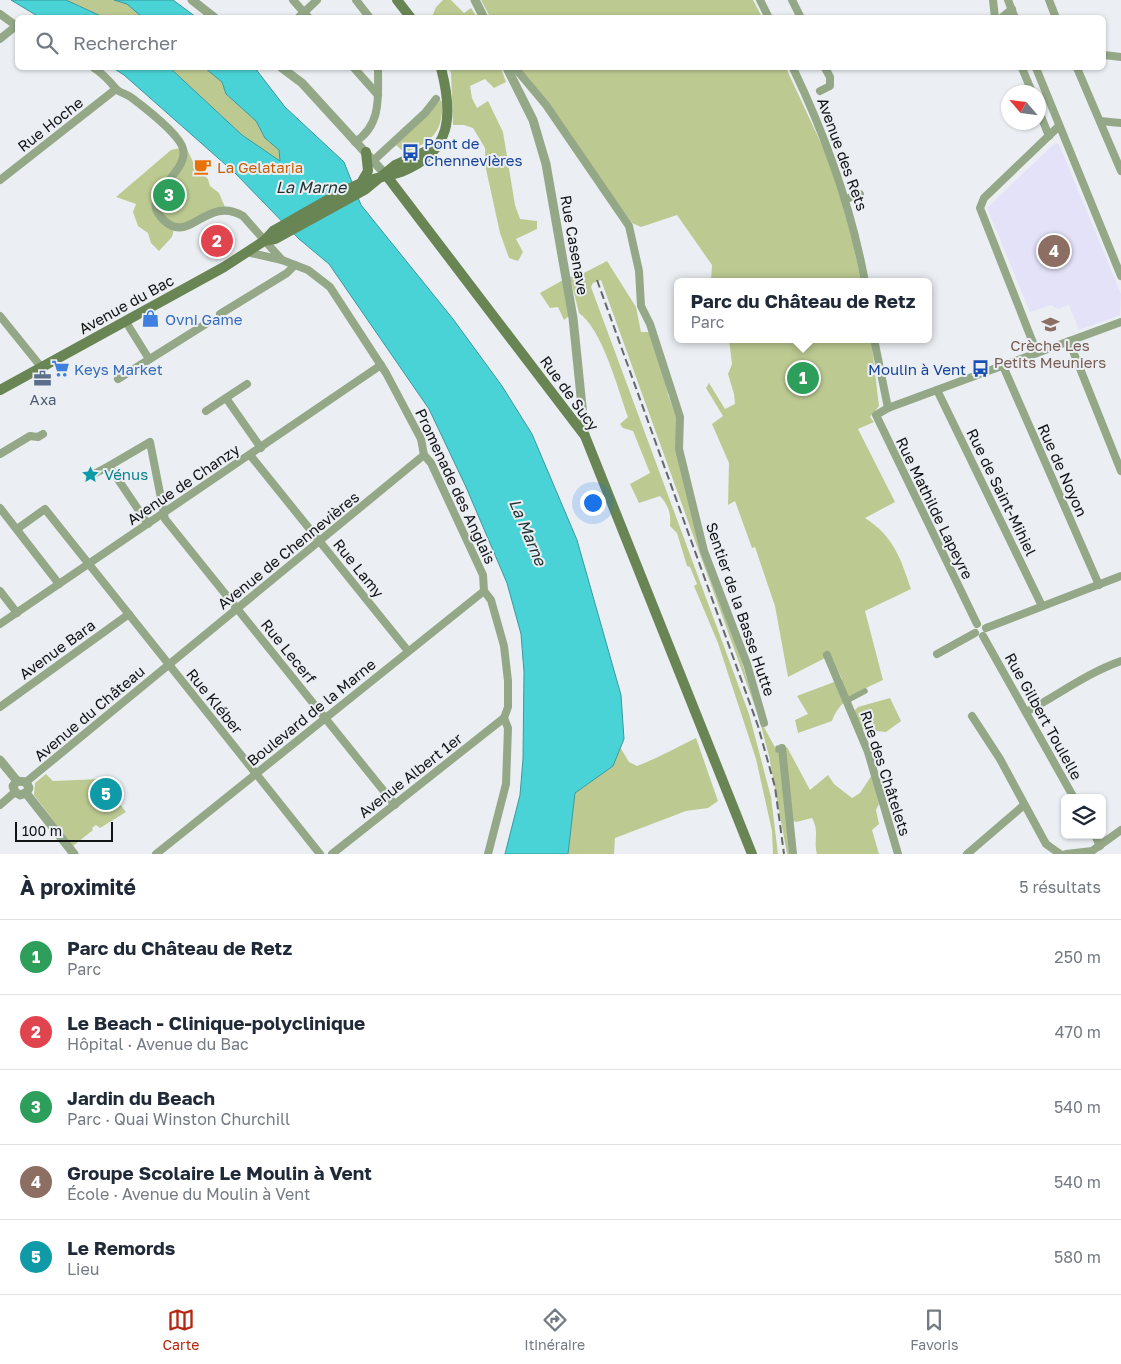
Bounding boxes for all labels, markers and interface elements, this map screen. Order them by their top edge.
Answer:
search box [15,15,1106,70]
icon: search [33,29,61,57]
text: Rechercher [73,31,178,54]
north arrow [1001,85,1046,130]
street label: Rue Hoche [14,93,86,155]
street label: Avenue des Rets [814,95,872,213]
place label: Pont de Chennevières [424,134,522,169]
bus stop icon: Pont de Chennevières [400,142,420,162]
cafe icon: La Gelataria [193,157,213,177]
place label: La Gelataria [217,158,303,176]
pin: 3 [153,176,185,214]
water label: La Marne [276,177,348,197]
street label: Rue Casenave [557,194,593,297]
pin: 2 [201,222,233,260]
pin: 4 [1038,232,1070,270]
street label: Avenue du Bac [76,271,176,337]
popup [674,278,932,343]
text: Parc du Château de Retz [690,289,916,312]
shop icon: Ovni Game [141,309,161,329]
place label: Ovni Game [165,310,243,328]
text: Parc [690,312,725,332]
school or university icon: Crèche Les Petits Meuniers [1040,314,1060,334]
place label: Crèche Les Petits Meuniers [994,336,1106,371]
street label: Rue de Sucy [537,352,604,434]
supermarket icon: Keys Market [50,359,70,379]
pin: 1 [787,359,819,397]
bus stop icon: Moulin à Vent [970,359,990,379]
place label: Keys Market [74,360,163,378]
place label: Moulin à Vent [868,360,966,378]
office icon: Axa [33,368,53,388]
place label: Axa [30,390,56,408]
street label: Promenade des Anglais [412,406,500,567]
street label: Rue de Noyon [1035,421,1091,519]
street label: Rue de Saint-Mihiel [963,425,1041,559]
street label: Rue Mathilde Lapeyre [893,434,977,582]
street label: Avenue de Chanzy [123,439,243,528]
place icon: Vénus [80,464,100,484]
place label: Vénus [104,465,148,483]
street label: Avenue de Chennevières [214,487,362,613]
your location [580,490,606,516]
water label: La Marne [505,496,552,570]
street label: Sentier de la Basse Hutte [703,520,779,698]
street label: Rue Lamy [330,535,388,601]
street label: Avenue Bara [16,615,98,683]
street label: Rue Lecerf [258,615,321,687]
street label: Rue Gilbert Toulelle [1002,649,1086,783]
street label: Boulevard de la Marne [243,654,379,769]
street label: Avenue du Château [30,662,148,764]
street label: Rue Kléber [183,665,247,737]
street label: Rue des Châtelets [857,708,915,838]
street label: Avenue Albert 1er [354,729,466,821]
pin: 5 [90,775,122,813]
map controls [1061,794,1106,839]
button: layers [1061,794,1106,839]
scale bar [15,819,112,842]
text: 100 m [22,822,62,839]
text: À proximité [20,874,136,900]
text: 5 résultats [1019,877,1101,897]
text: Parc du Château de Retz [67,936,292,959]
text: 1 [32,947,40,967]
text: 250 m [1054,947,1101,967]
text: Parc [67,959,101,979]
text: Le Beach - Clinique-polyclinique [67,1011,365,1034]
text: 2 [31,1022,41,1042]
text: 470 m [1055,1022,1101,1042]
text: Hôpital · Avenue du Bac [67,1034,249,1054]
text: Jardin du Beach [67,1086,215,1109]
text: 3 [31,1097,41,1117]
text: 540 m [1054,1097,1101,1117]
text: Parc · Quai Winston Churchill [67,1109,290,1129]
text: Groupe Scolaire Le Moulin à Vent [67,1161,372,1184]
text: 4 [31,1172,41,1192]
text: 540 m [1054,1172,1101,1192]
text: École · Avenue du Moulin à Vent [67,1184,310,1204]
text: Le Remords [67,1236,175,1259]
text: 5 [31,1247,41,1267]
text: 580 m [1054,1247,1101,1267]
text: Lieu [67,1259,99,1279]
tab: Carte [162,1306,199,1353]
tab: Itinéraire [524,1306,585,1353]
tab: Favoris [910,1306,959,1353]

